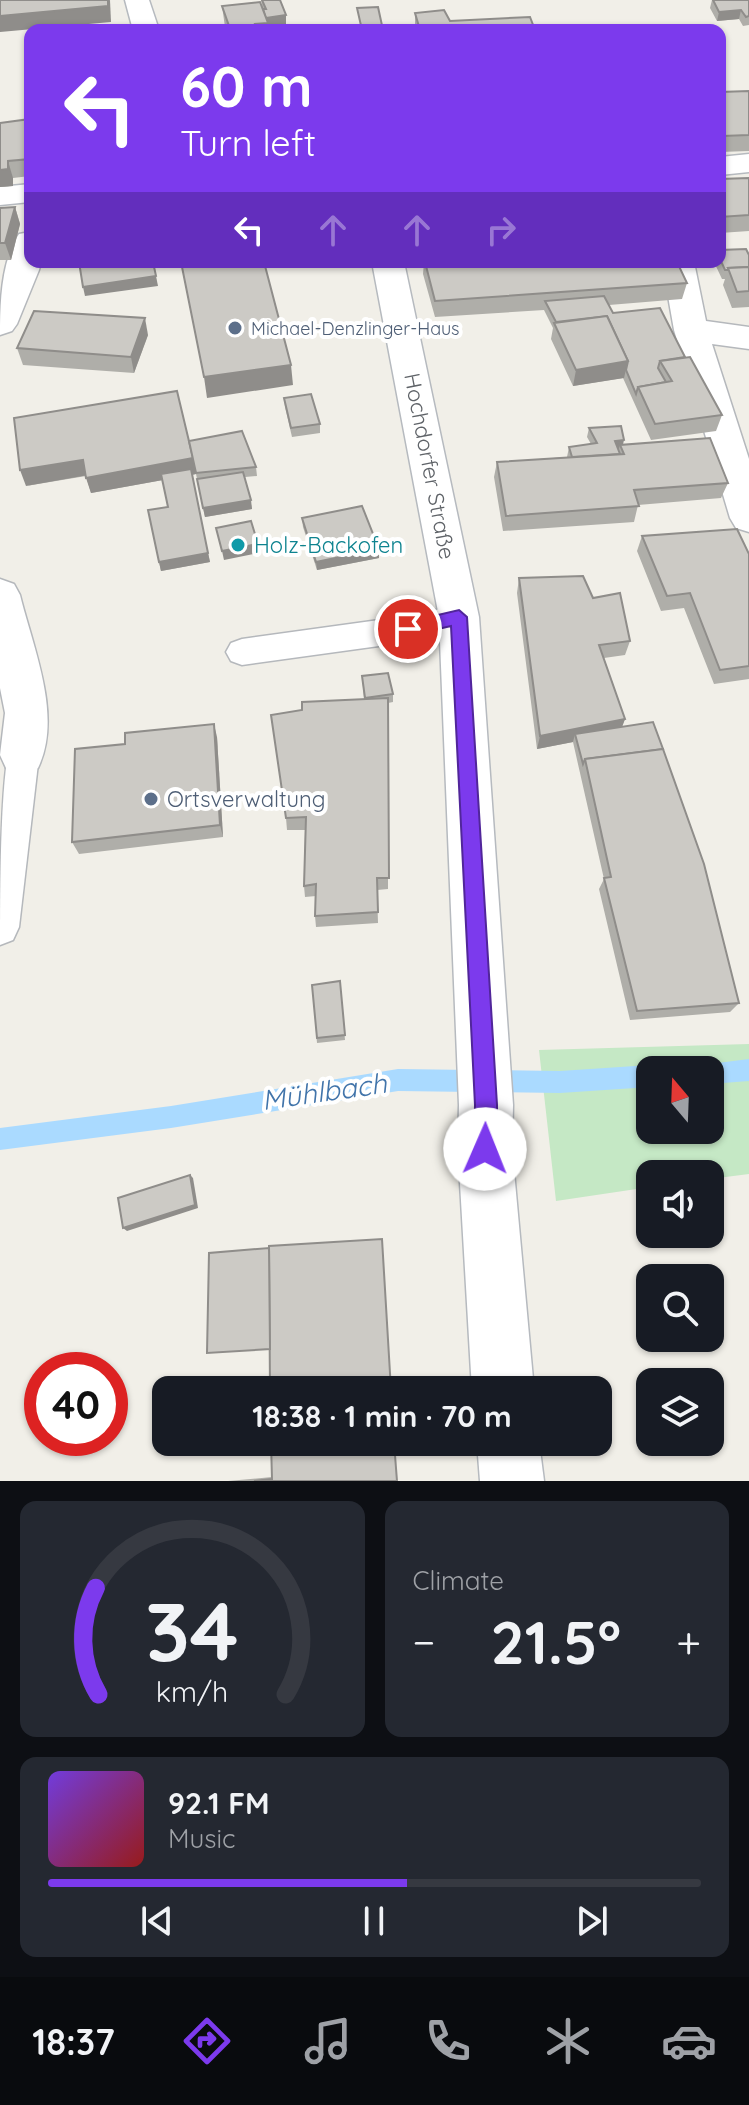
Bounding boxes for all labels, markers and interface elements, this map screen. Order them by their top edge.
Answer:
text: 60 m [180,51,313,121]
icon: left [48,56,152,160]
text: Turn left [180,120,316,165]
icon: left [227,208,271,252]
icon: ahead [311,208,355,252]
icon: ahead [395,208,439,252]
icon: right [479,208,523,252]
place label: Michael-Denzlinger-Haus [251,317,460,340]
marker: Michael-Denzlinger-Haus [226,319,244,337]
street label: Hochdorfer Straße [398,370,462,562]
place label: Holz-Backofen [254,531,403,559]
marker: Holz-Backofen [229,536,247,554]
pin [374,595,442,663]
icon: arrive [386,607,430,651]
place label: Ortsverwaltung [167,785,325,813]
marker: Ortsverwaltung [142,790,160,808]
north arrow [636,1056,724,1144]
map controls [636,1056,724,1456]
water label: Mühlbach [259,1065,390,1117]
position arrow [443,1107,527,1191]
button: sound [636,1160,724,1248]
button: search [636,1264,724,1352]
speed limit sign: 40 [24,1352,128,1456]
button: layers [636,1368,724,1456]
text: 18:38 · 1 min · 70 m [252,1397,512,1435]
text: Climate [413,1564,504,1597]
text: 34 [145,1578,239,1682]
text: 21.5° [491,1604,621,1679]
text: − [413,1614,435,1669]
text: + [676,1614,701,1669]
text: km/h [156,1673,229,1709]
text: 92.1 FM [168,1784,270,1822]
text: Music [168,1822,236,1855]
icon: previous [135,1899,179,1943]
icon: pause [352,1899,396,1943]
icon: next [570,1899,614,1943]
icon: directions [179,2013,235,2069]
icon: music [300,2013,356,2069]
icon: phone [420,2013,476,2069]
icon: climate [540,2013,596,2069]
icon: car [661,2013,717,2069]
text: 18:37 [32,2019,115,2064]

